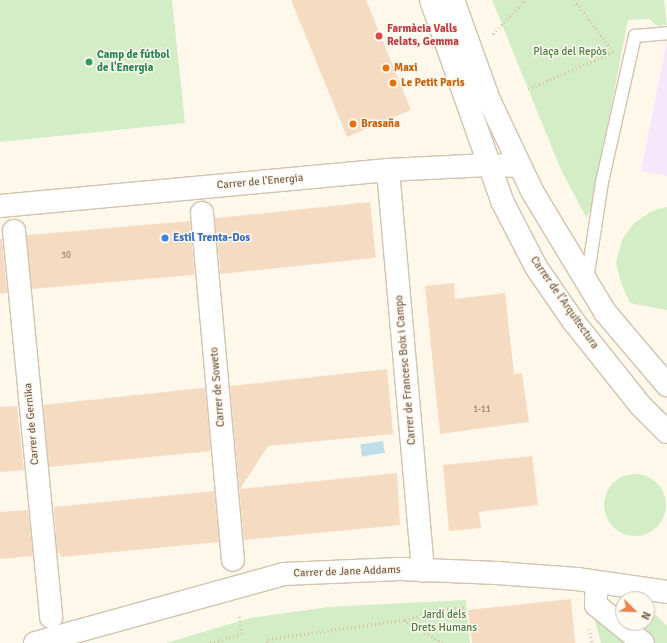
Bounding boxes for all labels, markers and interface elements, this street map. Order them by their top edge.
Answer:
place label: Farmàcia Valls Relats, Gemma [387,23,459,49]
marker: Farmàcia Valls Relats, Gemma [374,31,384,41]
park label: Plaça del Repòs [533,45,607,59]
place label: Camp de fútbol de l'Energia [97,49,170,75]
marker: Camp de fútbol de l'Energia [84,57,94,67]
place label: Maxi [394,61,417,75]
marker: Maxi [381,63,391,73]
place label: Le Petit Paris [401,76,465,90]
marker: Le Petit Paris [388,78,398,88]
place label: Brasaña [361,117,400,131]
marker: Brasaña [348,119,358,129]
street label: Carrer de l'Energia [216,172,304,192]
place label: Estil Trenta-Dos [173,231,250,245]
marker: Estil Trenta-Dos [160,233,170,243]
house number: 30 [61,251,71,261]
street label: Carrer de l'Arquitectura [527,254,601,352]
street label: Carrer de Francesc Boix i Campo [393,294,419,446]
street label: Carrer de Soweto [208,346,228,428]
street label: Carrer de Gernika [22,382,42,466]
house number: 1-11 [473,405,491,415]
street label: Carrer de Jane Addams [293,564,401,580]
north arrow [615,591,655,631]
park label: Jardí dels Drets Humans [411,609,477,635]
text: N [638,609,653,622]

